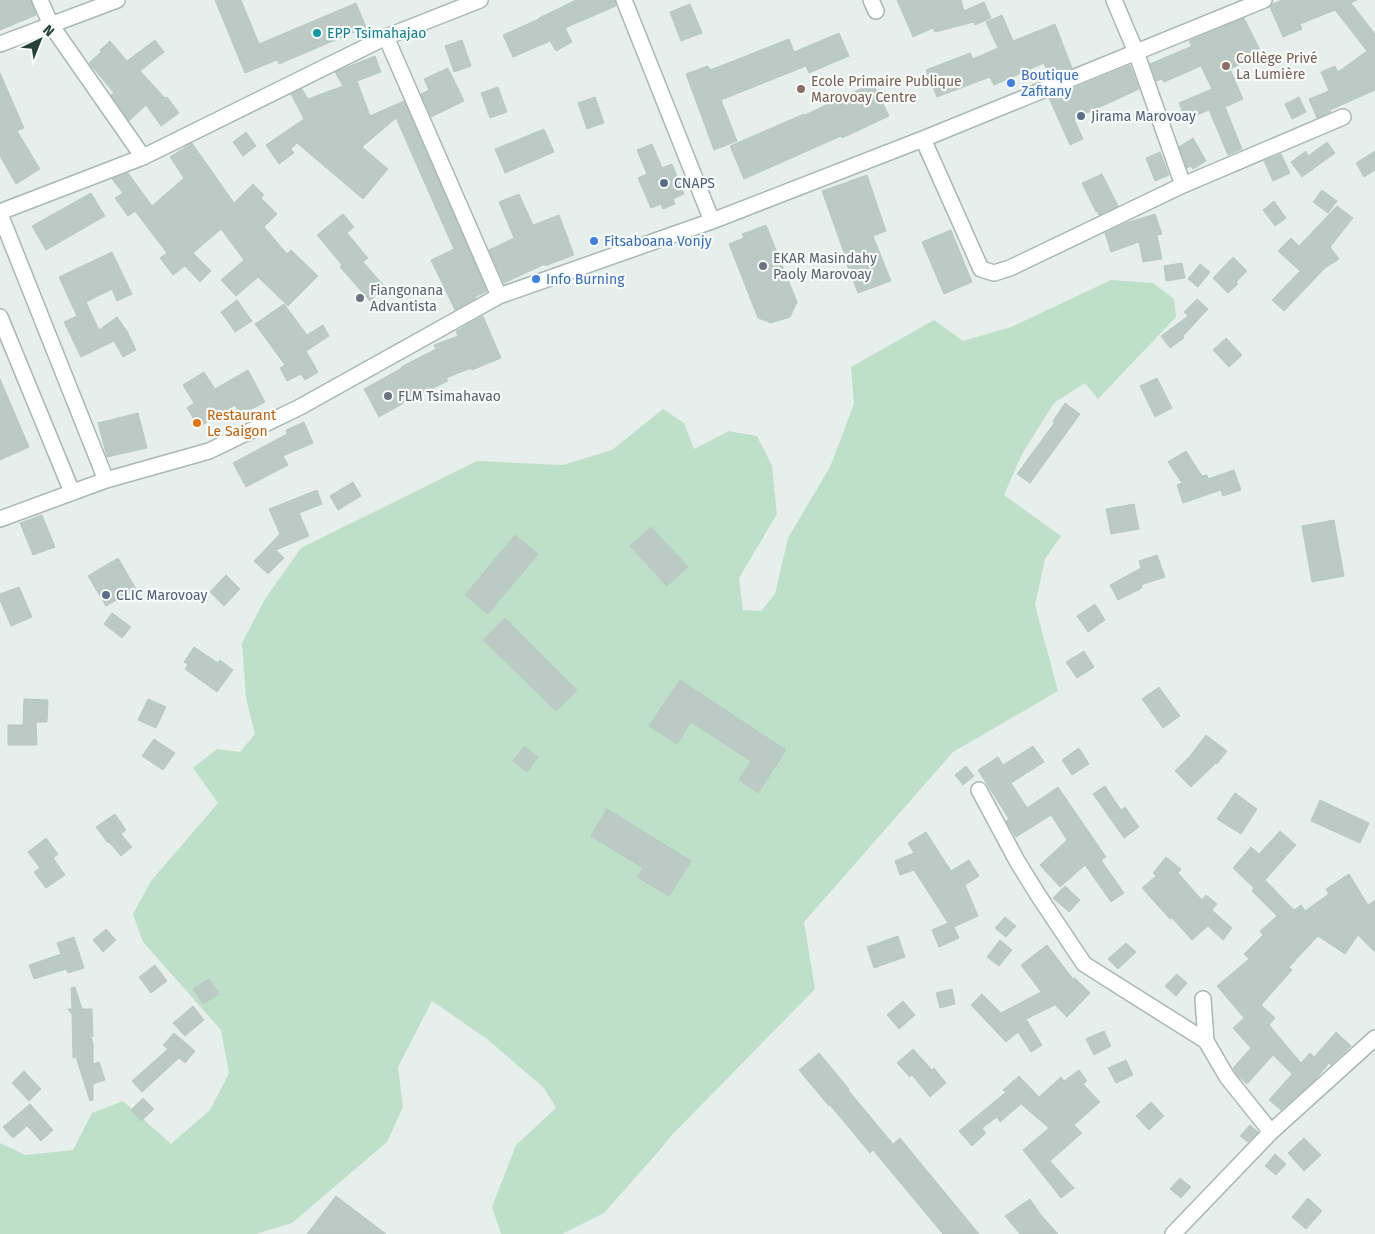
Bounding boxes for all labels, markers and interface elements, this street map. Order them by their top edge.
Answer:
north arrow [15,15,65,65]
text: N [39,21,58,40]
place label: EPP Tsimahajao [327,25,427,42]
marker: EPP Tsimahajao [311,27,323,39]
place label: Collège Privé La Lumière [1236,50,1318,83]
marker: Collège Privé La Lumière [1220,60,1232,72]
place label: Boutique Zafitany [1021,67,1079,100]
place label: Ecole Primaire Publique Marovoay Centre [811,73,962,106]
marker: Boutique Zafitany [1005,77,1017,89]
marker: Ecole Primaire Publique Marovoay Centre [795,83,807,95]
place label: Jirama Marovoay [1091,108,1196,125]
marker: Jirama Marovoay [1075,110,1087,122]
place label: CNAPS [674,175,715,192]
marker: CNAPS [658,177,670,189]
place label: Fitsaboana Vonjy [604,233,712,250]
marker: Fitsaboana Vonjy [588,235,600,247]
place label: EKAR Masindahy Paoly Marovoay [773,250,877,283]
marker: EKAR Masindahy Paoly Marovoay [757,260,769,272]
place label: Info Burning [546,271,625,288]
marker: Info Burning [530,273,542,285]
place label: Fiangonana Advantista [370,282,443,315]
marker: Fiangonana Advantista [354,292,366,304]
place label: FLM Tsimahavao [398,388,501,405]
marker: FLM Tsimahavao [382,390,394,402]
place label: Restaurant Le Saigon [207,407,277,440]
marker: Restaurant Le Saigon [191,417,203,429]
place label: CLIC Marovoay [116,587,207,604]
marker: CLIC Marovoay [100,589,112,601]

